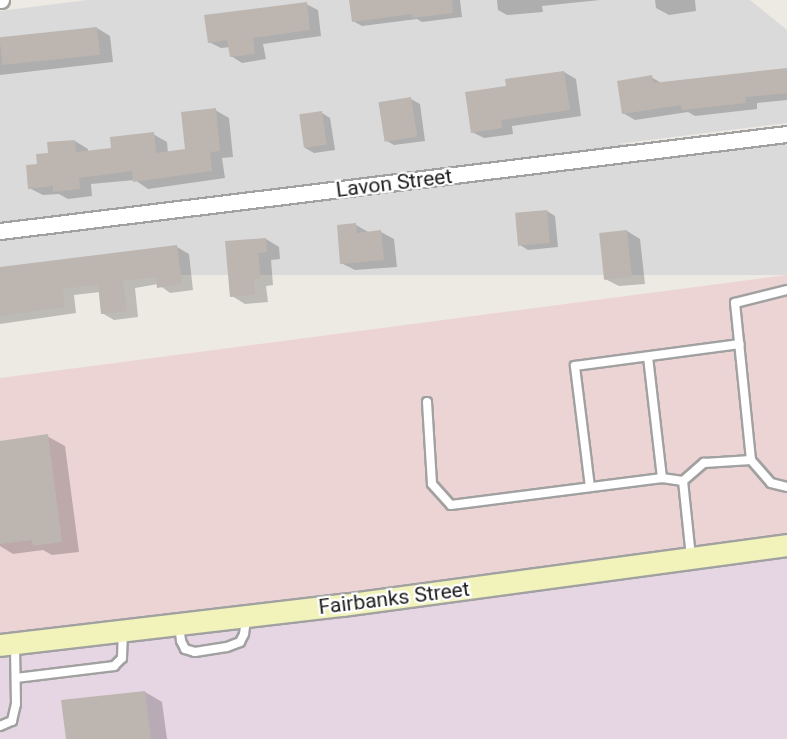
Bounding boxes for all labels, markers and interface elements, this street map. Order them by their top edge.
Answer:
street label: Lavon Street [335,163,453,203]
street label: Fairbanks Street [317,576,471,620]

